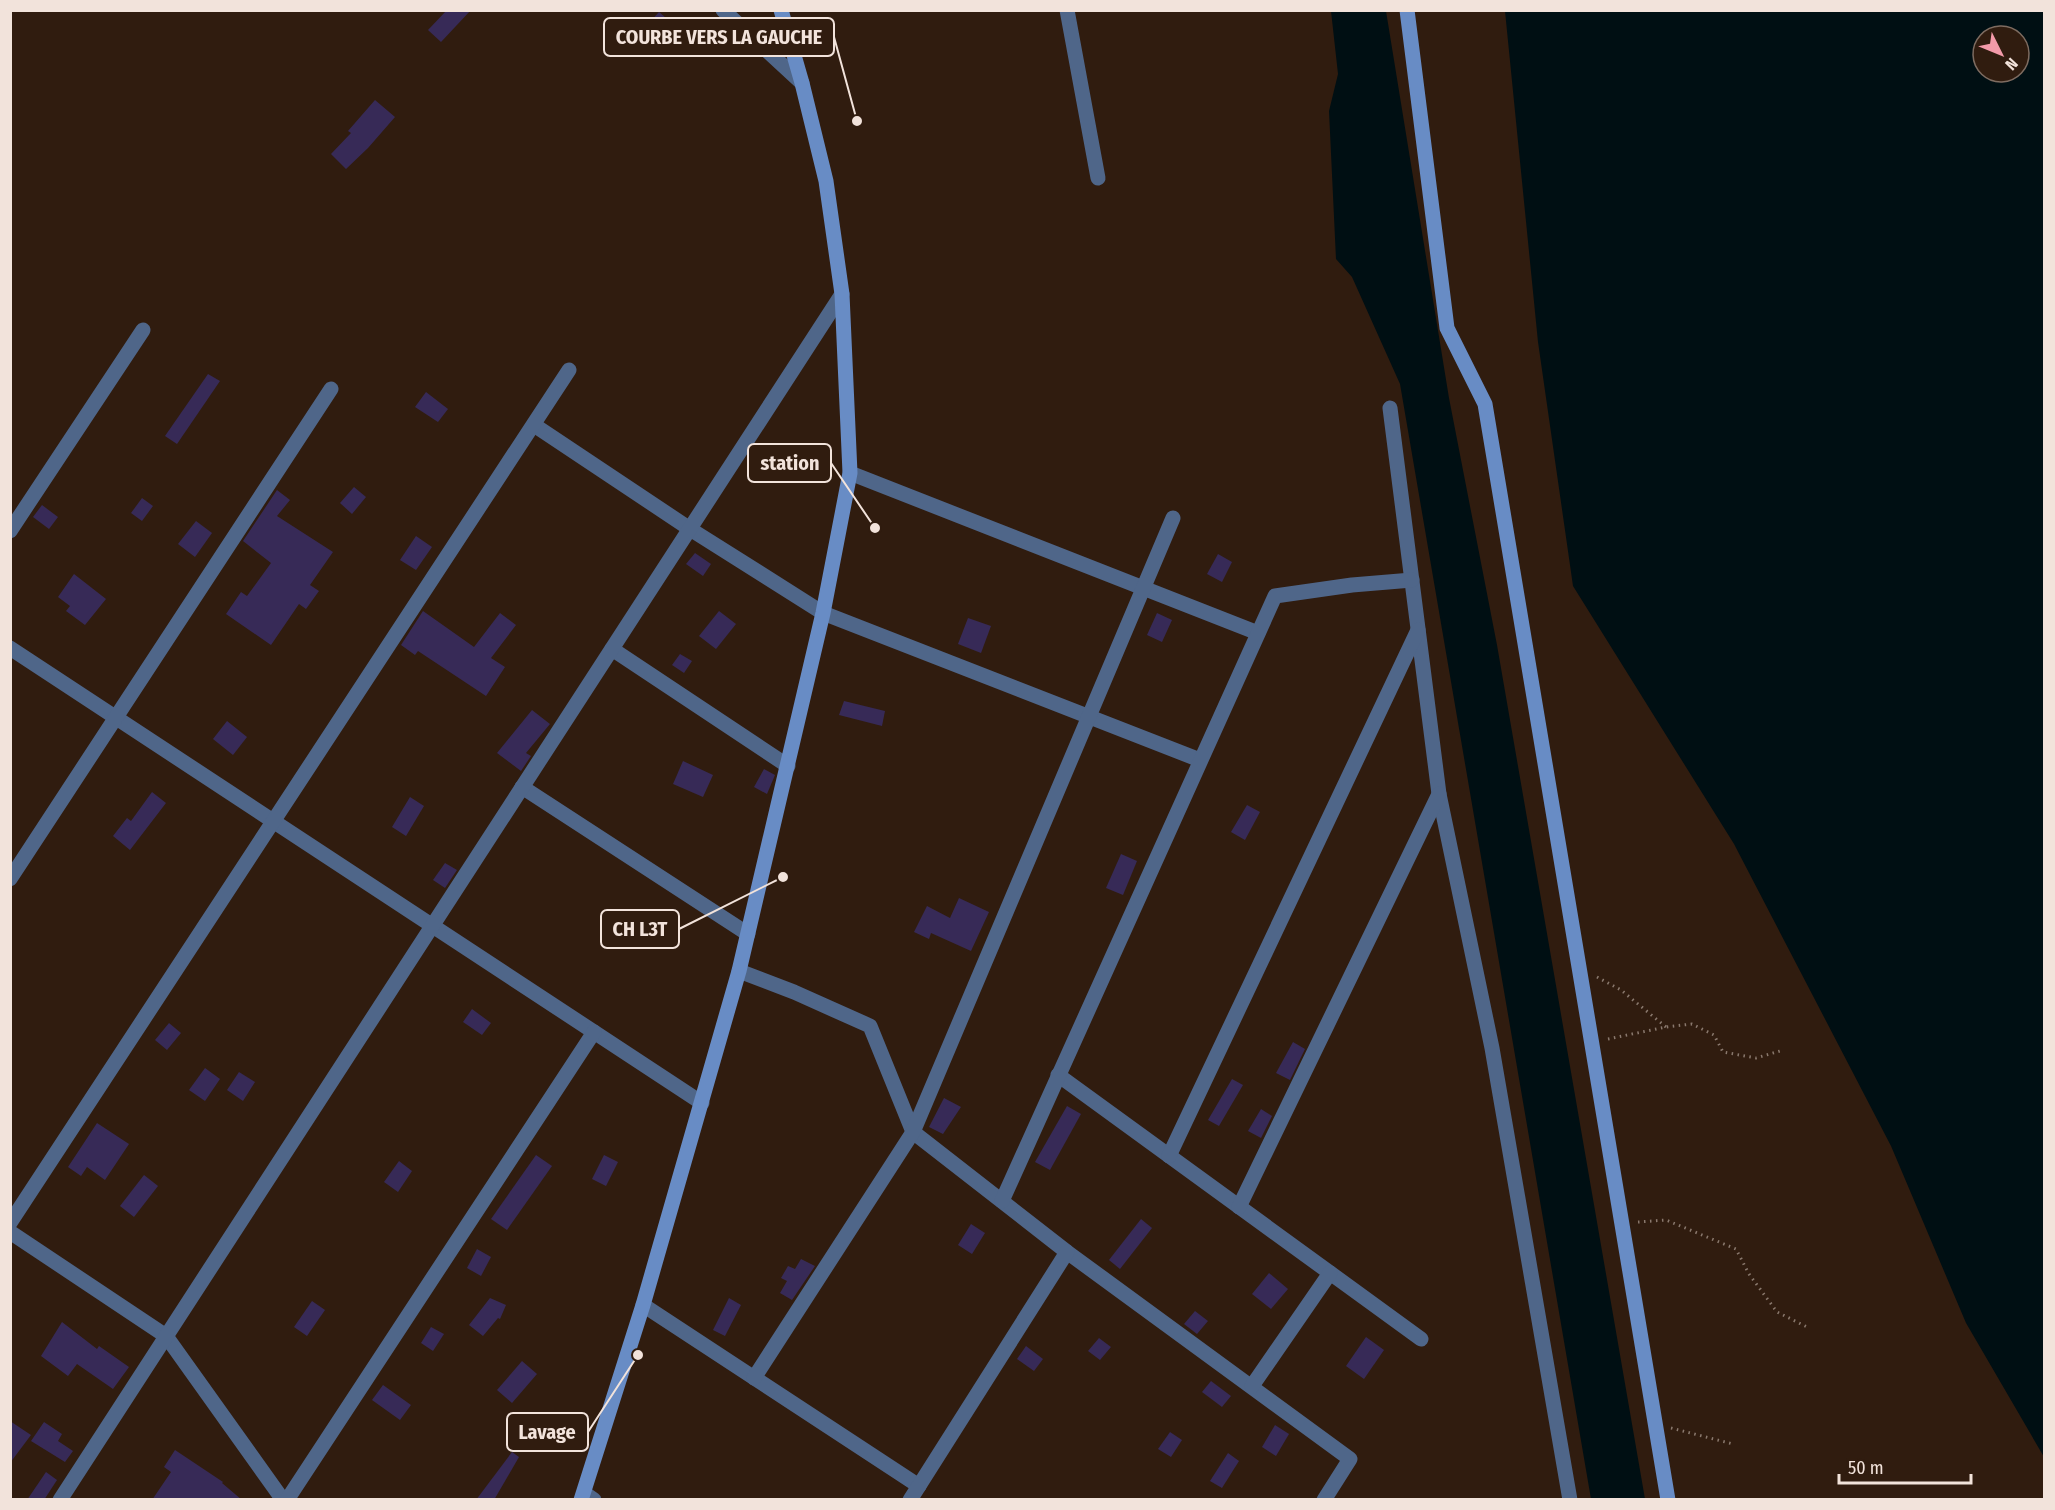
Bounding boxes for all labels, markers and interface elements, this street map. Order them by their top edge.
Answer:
callout: COURBE VERS LA GAUCHE [604,18,834,56]
north arrow [1971,24,2031,84]
text: COURBE VERS LA GAUCHE [616,25,822,49]
text: N [2001,54,2022,74]
callout: station [748,444,831,482]
text: station [761,451,819,475]
callout: CH L3T [601,910,679,948]
text: CH L3T [613,917,668,941]
callout: Lavage [507,1413,588,1451]
text: Lavage [518,1420,576,1444]
scale bar [1839,1447,1971,1485]
text: 50 m [1848,1457,1884,1479]

